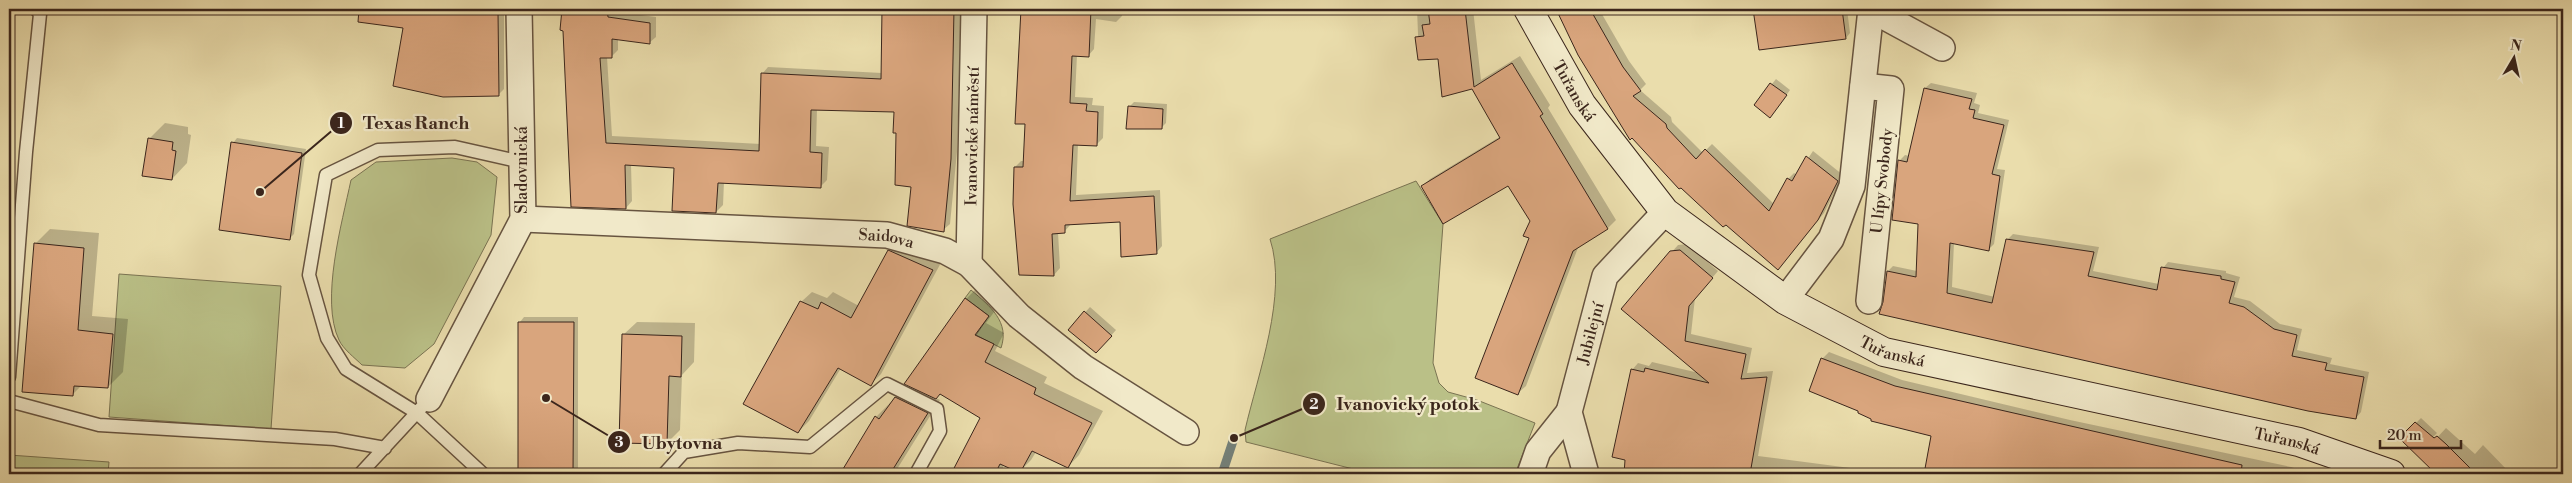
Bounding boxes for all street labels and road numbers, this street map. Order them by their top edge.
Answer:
street label: Tuřanská [1548,57,1600,126]
street label: Ivanovické náměstí [961,66,984,206]
street label: Sladovnická [512,125,532,214]
street label: U lípy Svobody [1867,127,1897,235]
street label: Saidova [858,225,917,253]
street label: Jubilejní [1573,299,1609,367]
street label: Tuřanská [1856,332,1927,372]
street label: Tuřanská [2252,424,2324,460]

